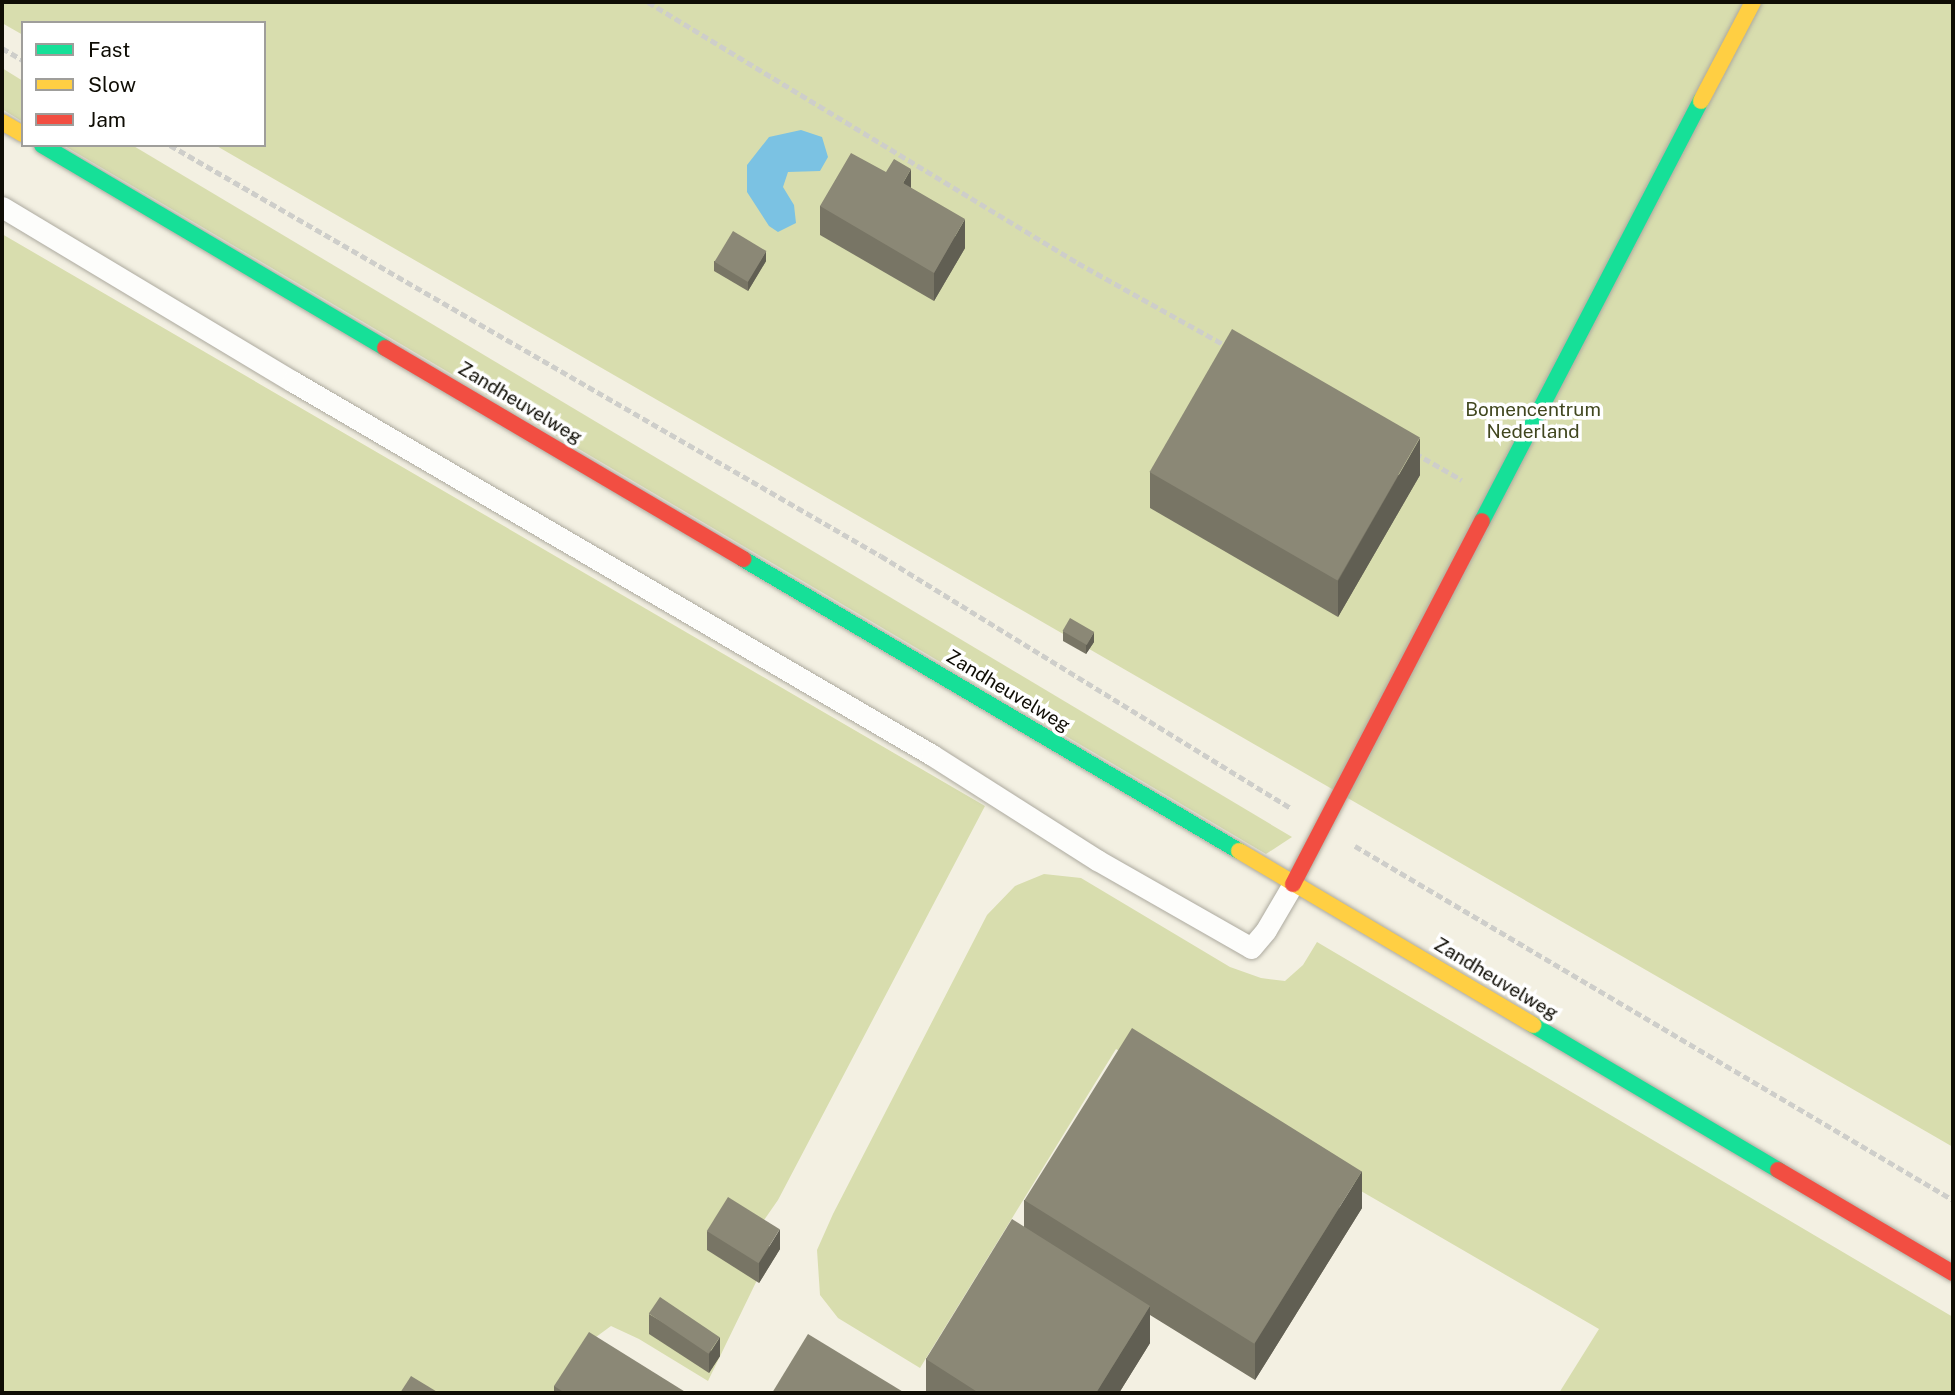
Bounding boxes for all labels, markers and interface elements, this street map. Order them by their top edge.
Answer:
legend [21,21,266,147]
text: Fast [88,37,130,62]
text: Slow [88,72,136,97]
text: Jam [88,107,126,132]
street label: Zandheuvelweg [454,357,586,449]
park label: Bomencentrum Nederland [1465,399,1601,443]
street label: Zandheuvelweg [942,645,1074,737]
street label: Zandheuvelweg [1430,933,1562,1025]

